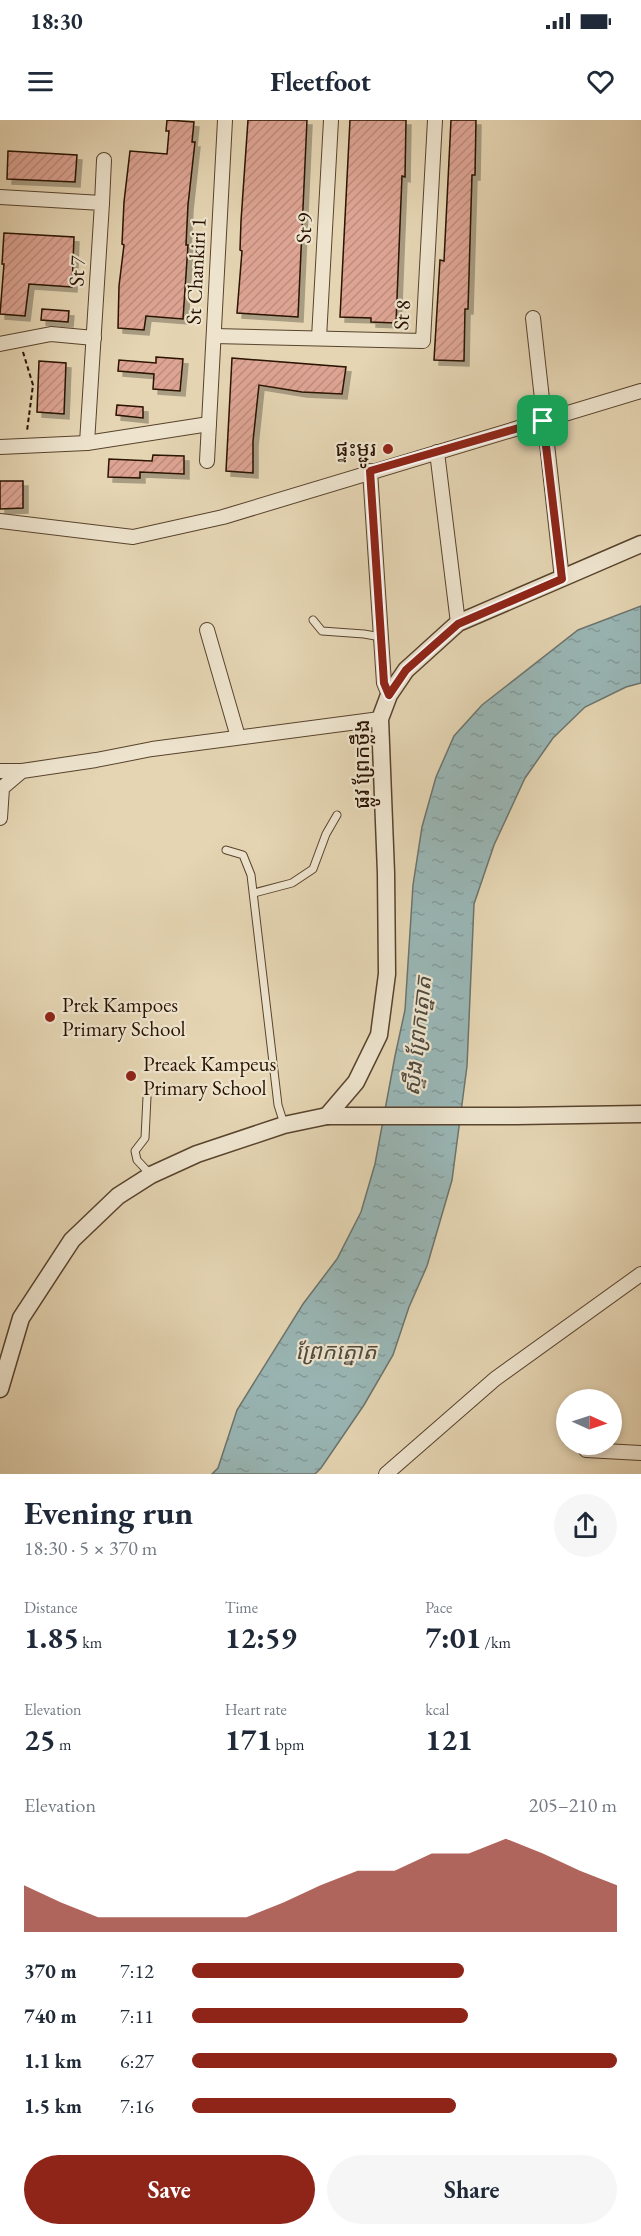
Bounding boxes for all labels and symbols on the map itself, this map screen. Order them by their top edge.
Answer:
street label: St 9 [289,212,318,244]
street label: St Chankiri 1 [179,217,212,325]
street label: St 7 [62,254,91,287]
street label: St 8 [387,299,416,331]
pin [517,395,568,446]
place label: ផ្ទះម្ជូរ [335,435,376,469]
marker: ផ្ទះម្ជូរ [381,442,395,456]
street label: ផ្លូវ ព្រែកថ្លឹង [348,719,381,809]
water label: ស្ទឹង ព្រែកត្នោត [397,973,438,1097]
place label: Prek Kampoes Primary School [62,991,186,1042]
marker: Prek Kampoes Primary School [43,1010,57,1024]
place label: Preaek Kampeus Primary School [143,1050,277,1101]
marker: Preaek Kampeus Primary School [124,1069,138,1083]
water label: ព្រែកត្នោត [295,1337,379,1366]
north arrow [556,1389,622,1455]

